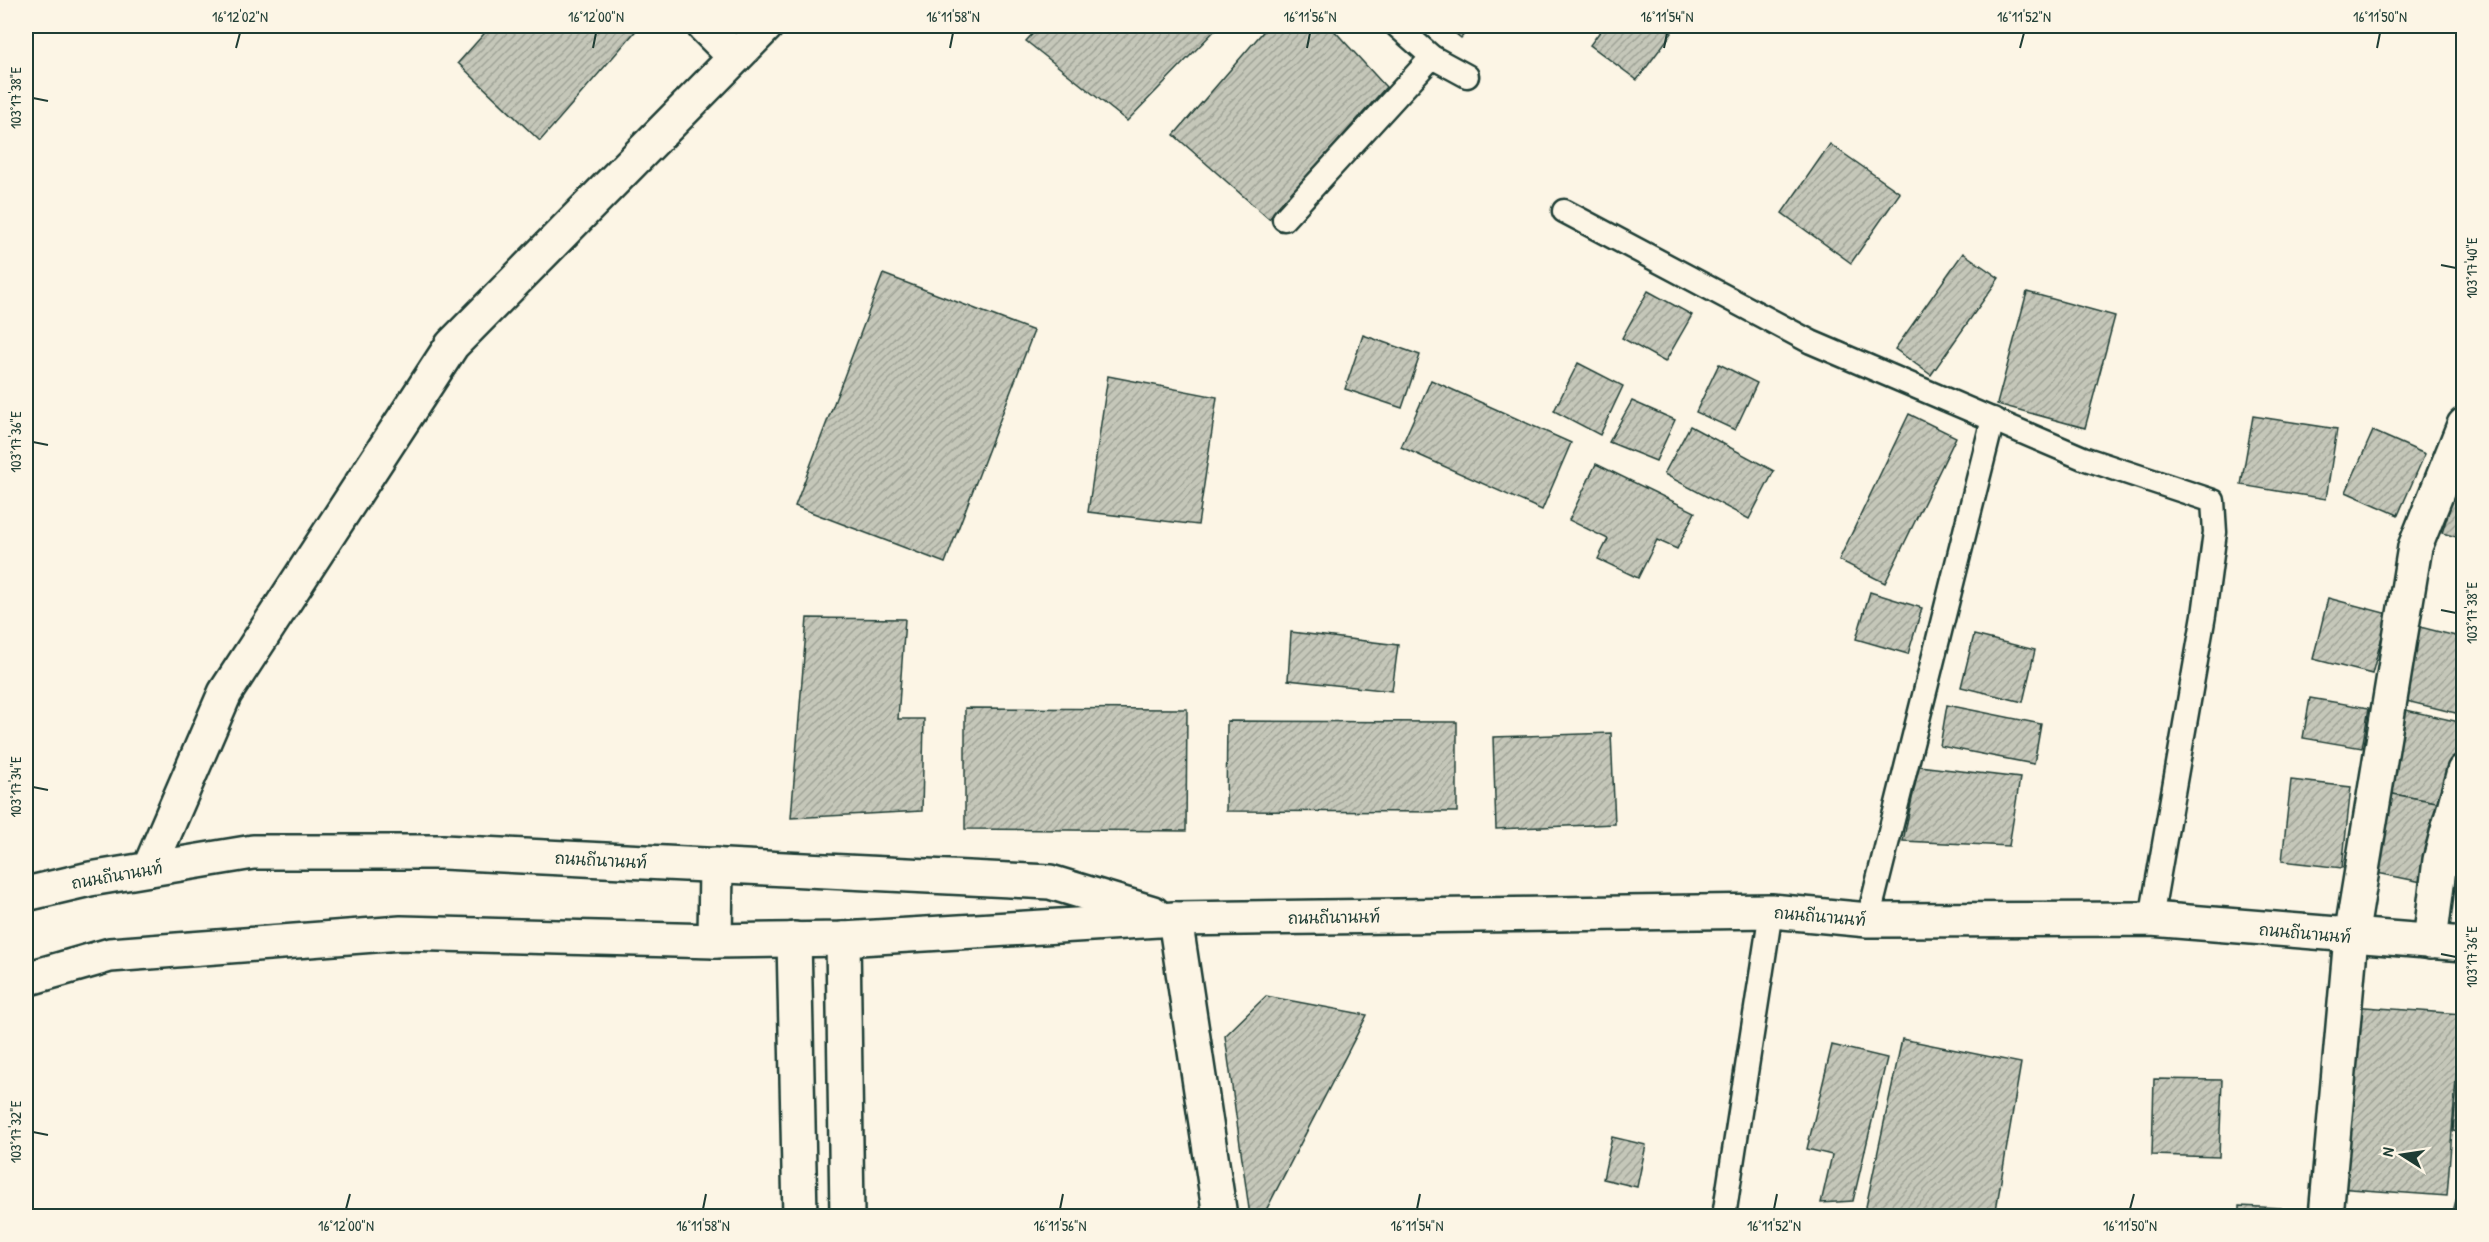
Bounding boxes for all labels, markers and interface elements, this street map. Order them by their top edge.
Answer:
text: 16°12'02"N [212,6,268,27]
text: 16°12'00"N [568,6,624,27]
text: 16°11'58"N [926,6,980,27]
text: 16°11'56"N [1283,6,1337,27]
text: 16°11'54"N [1641,6,1693,27]
text: 16°11'52"N [1997,6,2051,27]
text: 16°11'50"N [2353,6,2407,27]
text: 103°17'38"E [5,67,26,129]
text: 103°17'40"E [2461,237,2482,299]
text: 103°17'36"E [5,411,26,473]
text: 103°17'38"E [2461,582,2482,644]
text: 103°17'34"E [5,756,26,818]
street label: ถนนถีนานนท์ [554,847,648,873]
street label: ถนนถีนานนท์ [70,856,165,894]
street label: ถนนถีนานนท์ [1773,901,1867,931]
street label: ถนนถีนานนท์ [1288,905,1381,929]
street label: ถนนถีนานนท์ [2258,918,2352,948]
text: 103°17'36"E [2461,926,2482,988]
text: 103°17'32"E [5,1100,26,1163]
north arrow [2372,1125,2432,1185]
text: N [2376,1145,2399,1158]
text: 16°12'00"N [318,1215,374,1236]
text: 16°11'58"N [676,1215,730,1236]
text: 16°11'56"N [1033,1215,1087,1236]
text: 16°11'54"N [1391,1215,1443,1236]
text: 16°11'52"N [1747,1215,1801,1236]
text: 16°11'50"N [2103,1215,2157,1236]

